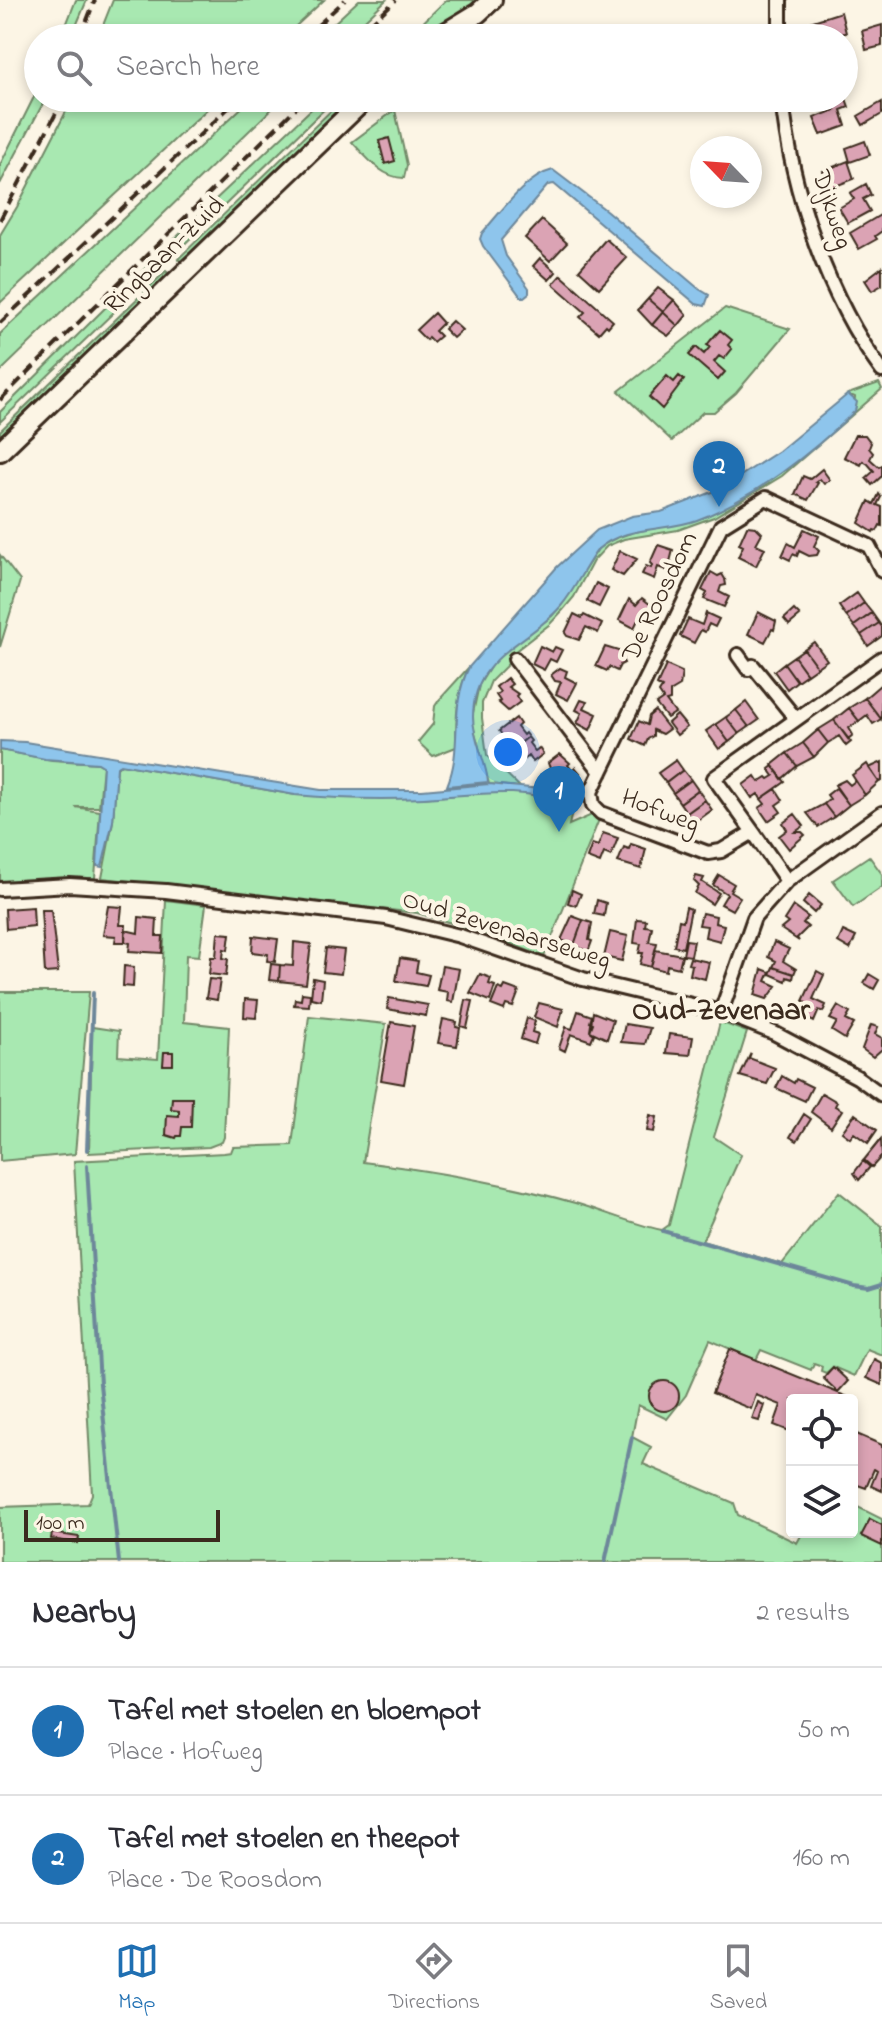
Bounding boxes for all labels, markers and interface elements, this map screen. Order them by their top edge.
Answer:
search box [24,24,858,112]
icon: search [52,46,96,90]
text: Search here [116,46,260,90]
north arrow [690,136,762,208]
street label: Dijkweg [800,165,862,254]
street label: Ringbaan-Zuid [96,188,234,324]
pin: 2 [693,441,745,507]
street label: De Roosdom [613,526,709,669]
your location [488,732,528,772]
pin: 1 [533,766,585,832]
street label: Hofweg [615,780,705,844]
street label: Oud Zevenaarseweg [397,881,615,981]
district label: Oud-Zevenaar [632,990,811,1034]
map controls [786,1394,858,1538]
button: locate [786,1394,858,1466]
button: layers [786,1466,858,1538]
scale bar [24,1506,220,1542]
text: 100 m [36,1508,85,1540]
text: Nearby [32,1589,136,1639]
text: 2 results [757,1595,850,1633]
text: Tafel met stoelen en bloempot [108,1690,481,1734]
text: 1 [54,1712,62,1750]
text: 50 m [797,1712,850,1750]
text: Place · Hofweg [108,1734,263,1772]
text: Tafel met stoelen en theepot [108,1818,460,1862]
text: 2 [52,1840,64,1878]
text: 160 m [792,1840,850,1878]
text: Place · De Roosdom [108,1862,322,1900]
tab: Map [115,1939,159,2019]
tab: Directions [389,1939,480,2019]
tab: Saved [710,1939,767,2019]

